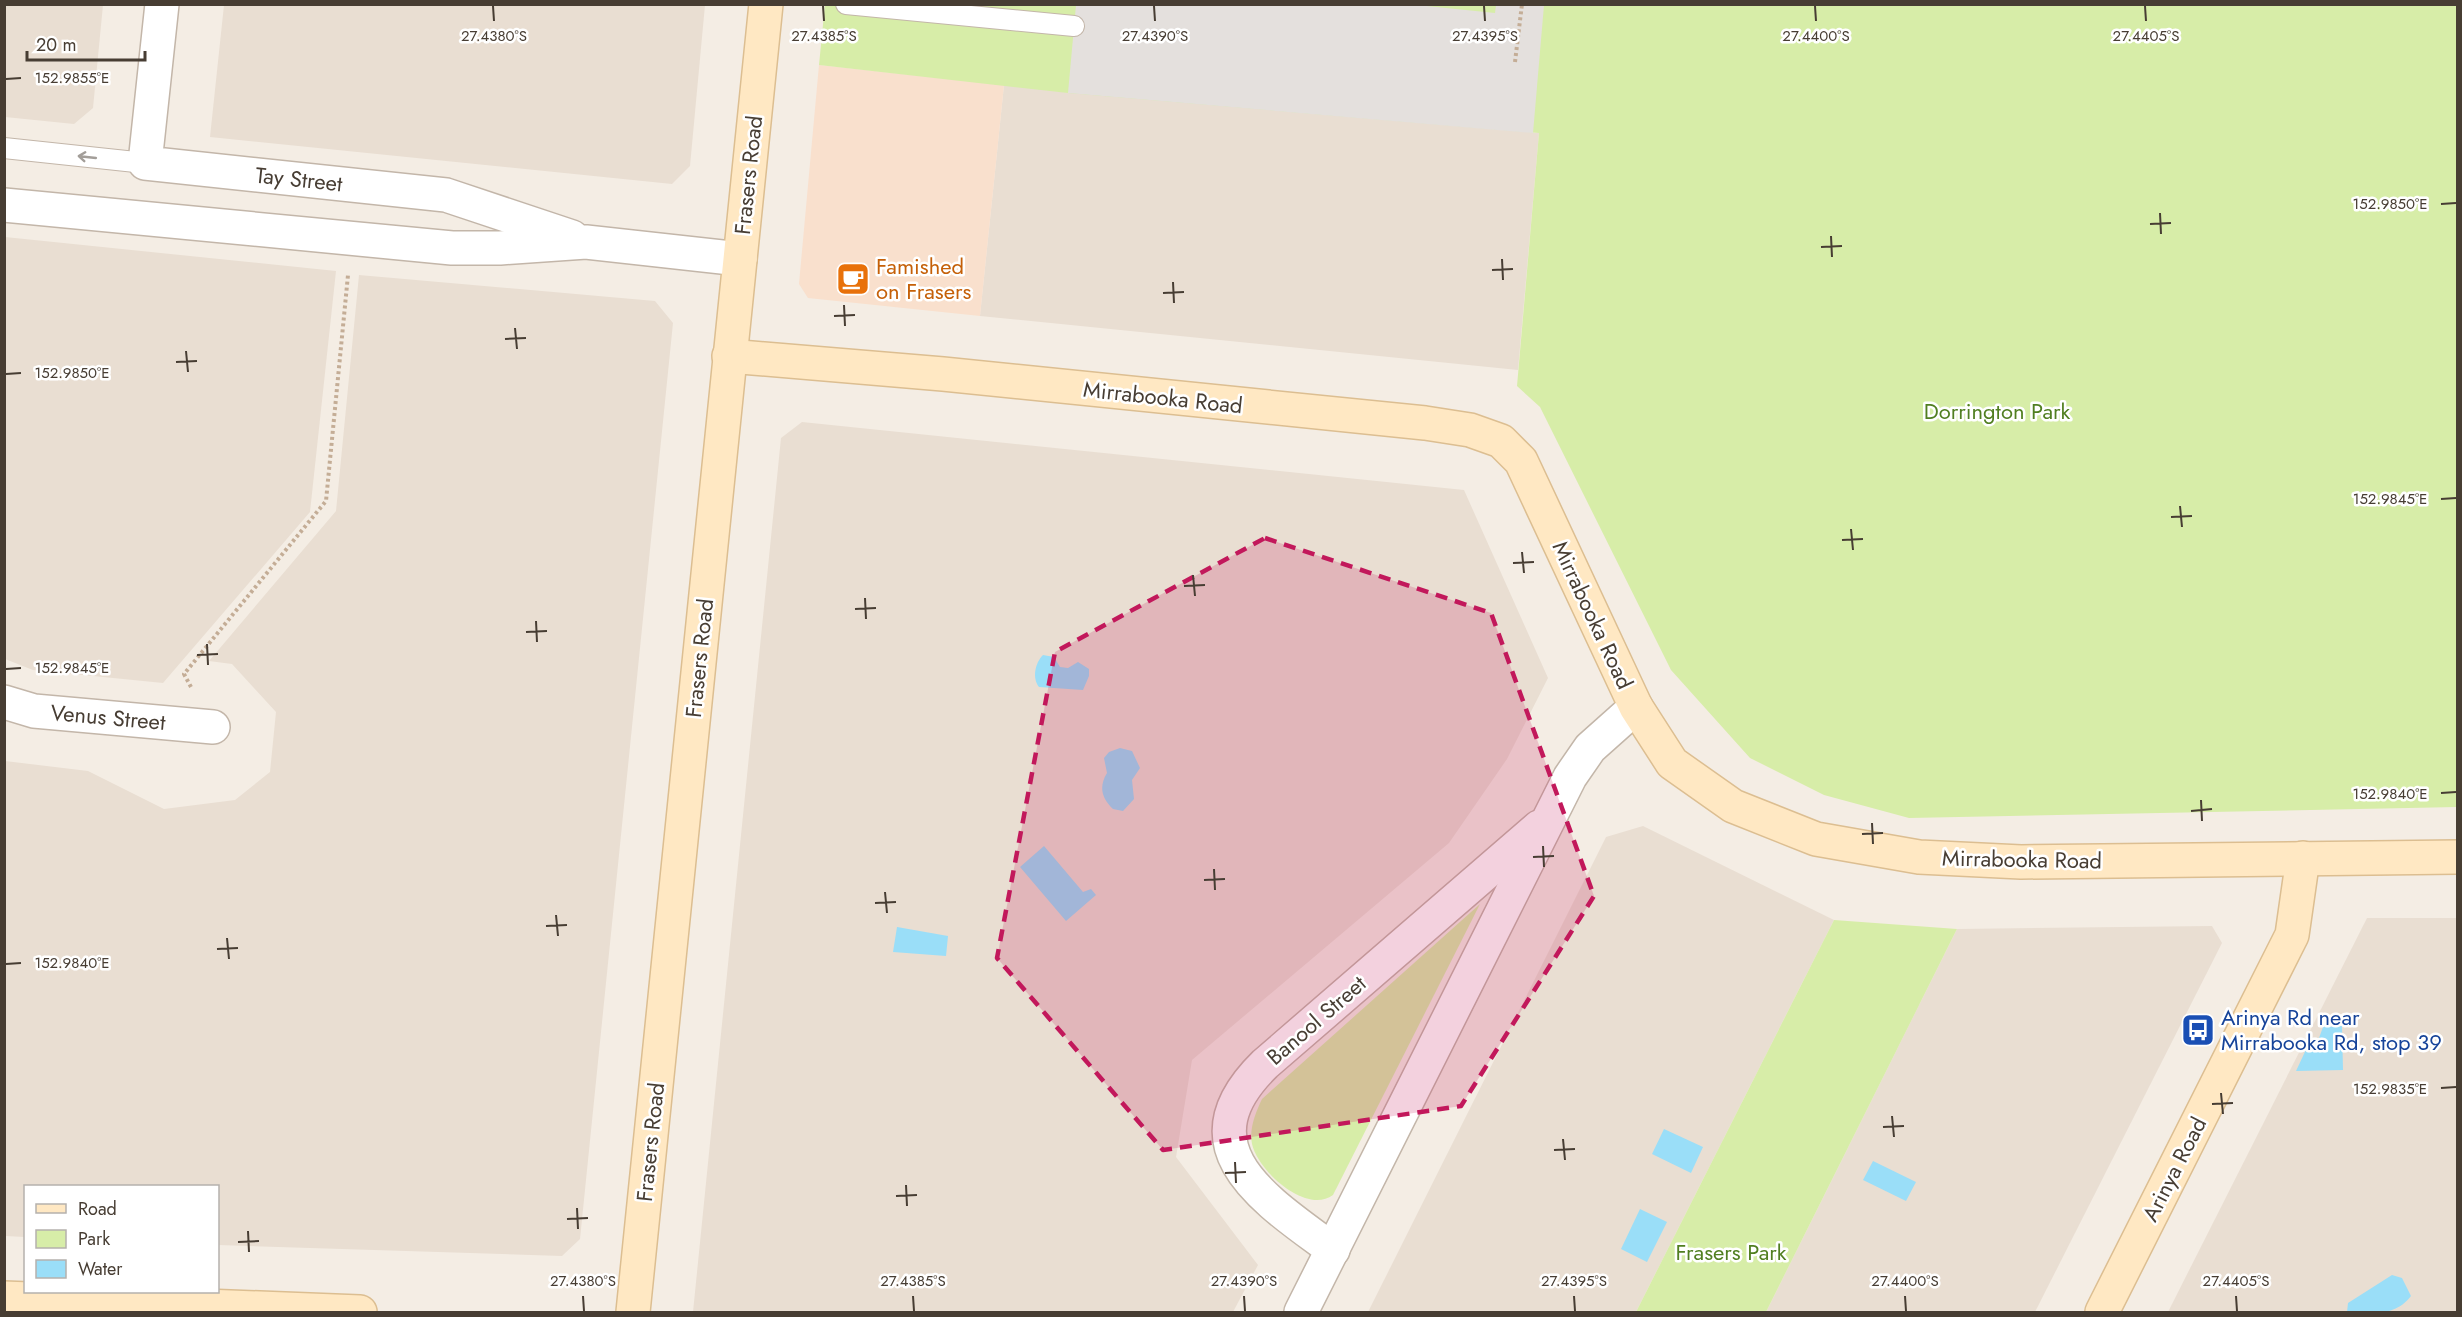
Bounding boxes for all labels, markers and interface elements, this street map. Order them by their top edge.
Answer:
scale bar [27,24,146,62]
text: 27.4380°S [461,25,527,47]
text: 27.4385°S [791,25,857,47]
text: 27.4390°S [1122,25,1188,47]
text: 27.4395°S [1452,25,1518,47]
text: 27.4400°S [1782,25,1850,47]
text: 27.4405°S [2113,25,2179,47]
text: 20 m [36,32,76,58]
text: 152.9855°E [35,67,109,89]
street label: Frasers Road [726,114,770,236]
one-way arrow [78,151,97,162]
street label: Tay Street [254,159,345,200]
text: 152.9850°E [2353,193,2427,215]
place label: Famished on Frasers [876,250,972,307]
cafe icon: Famished on Frasers [835,261,871,297]
text: 152.9850°E [35,362,109,384]
street label: Mirrabooka Road [1082,373,1244,421]
park label: Dorrington Park [1924,395,2071,427]
text: 152.9845°E [2353,488,2427,510]
street label: Mirrabooka Road [1545,536,1641,694]
street label: Frasers Road [677,597,721,719]
text: 152.9845°E [35,657,109,679]
street label: Venus Street [49,696,167,738]
text: 152.9840°E [2352,783,2428,805]
street label: Mirrabooka Road [1942,842,2102,876]
text: 152.9840°E [34,952,110,974]
street label: Banool Street [1259,967,1373,1072]
place label: Arinya Rd near Mirrabooka Rd, stop 39 [2221,1001,2442,1058]
bus stop icon: Arinya Rd near Mirrabooka Rd, stop 39 [2180,1012,2216,1048]
text: 152.9835°E [2353,1078,2427,1100]
street label: Frasers Road [628,1081,672,1203]
street label: Arinya Road [2134,1111,2214,1227]
legend [24,1185,219,1293]
text: Road [78,1196,117,1222]
text: Park [78,1226,110,1252]
park label: Frasers Park [1675,1236,1787,1268]
text: Water [78,1256,123,1282]
text: 27.4380°S [550,1270,616,1292]
text: 27.4385°S [880,1270,946,1292]
text: 27.4390°S [1211,1270,1277,1292]
text: 27.4395°S [1541,1270,1607,1292]
text: 27.4400°S [1871,1270,1939,1292]
text: 27.4405°S [2203,1270,2269,1292]

